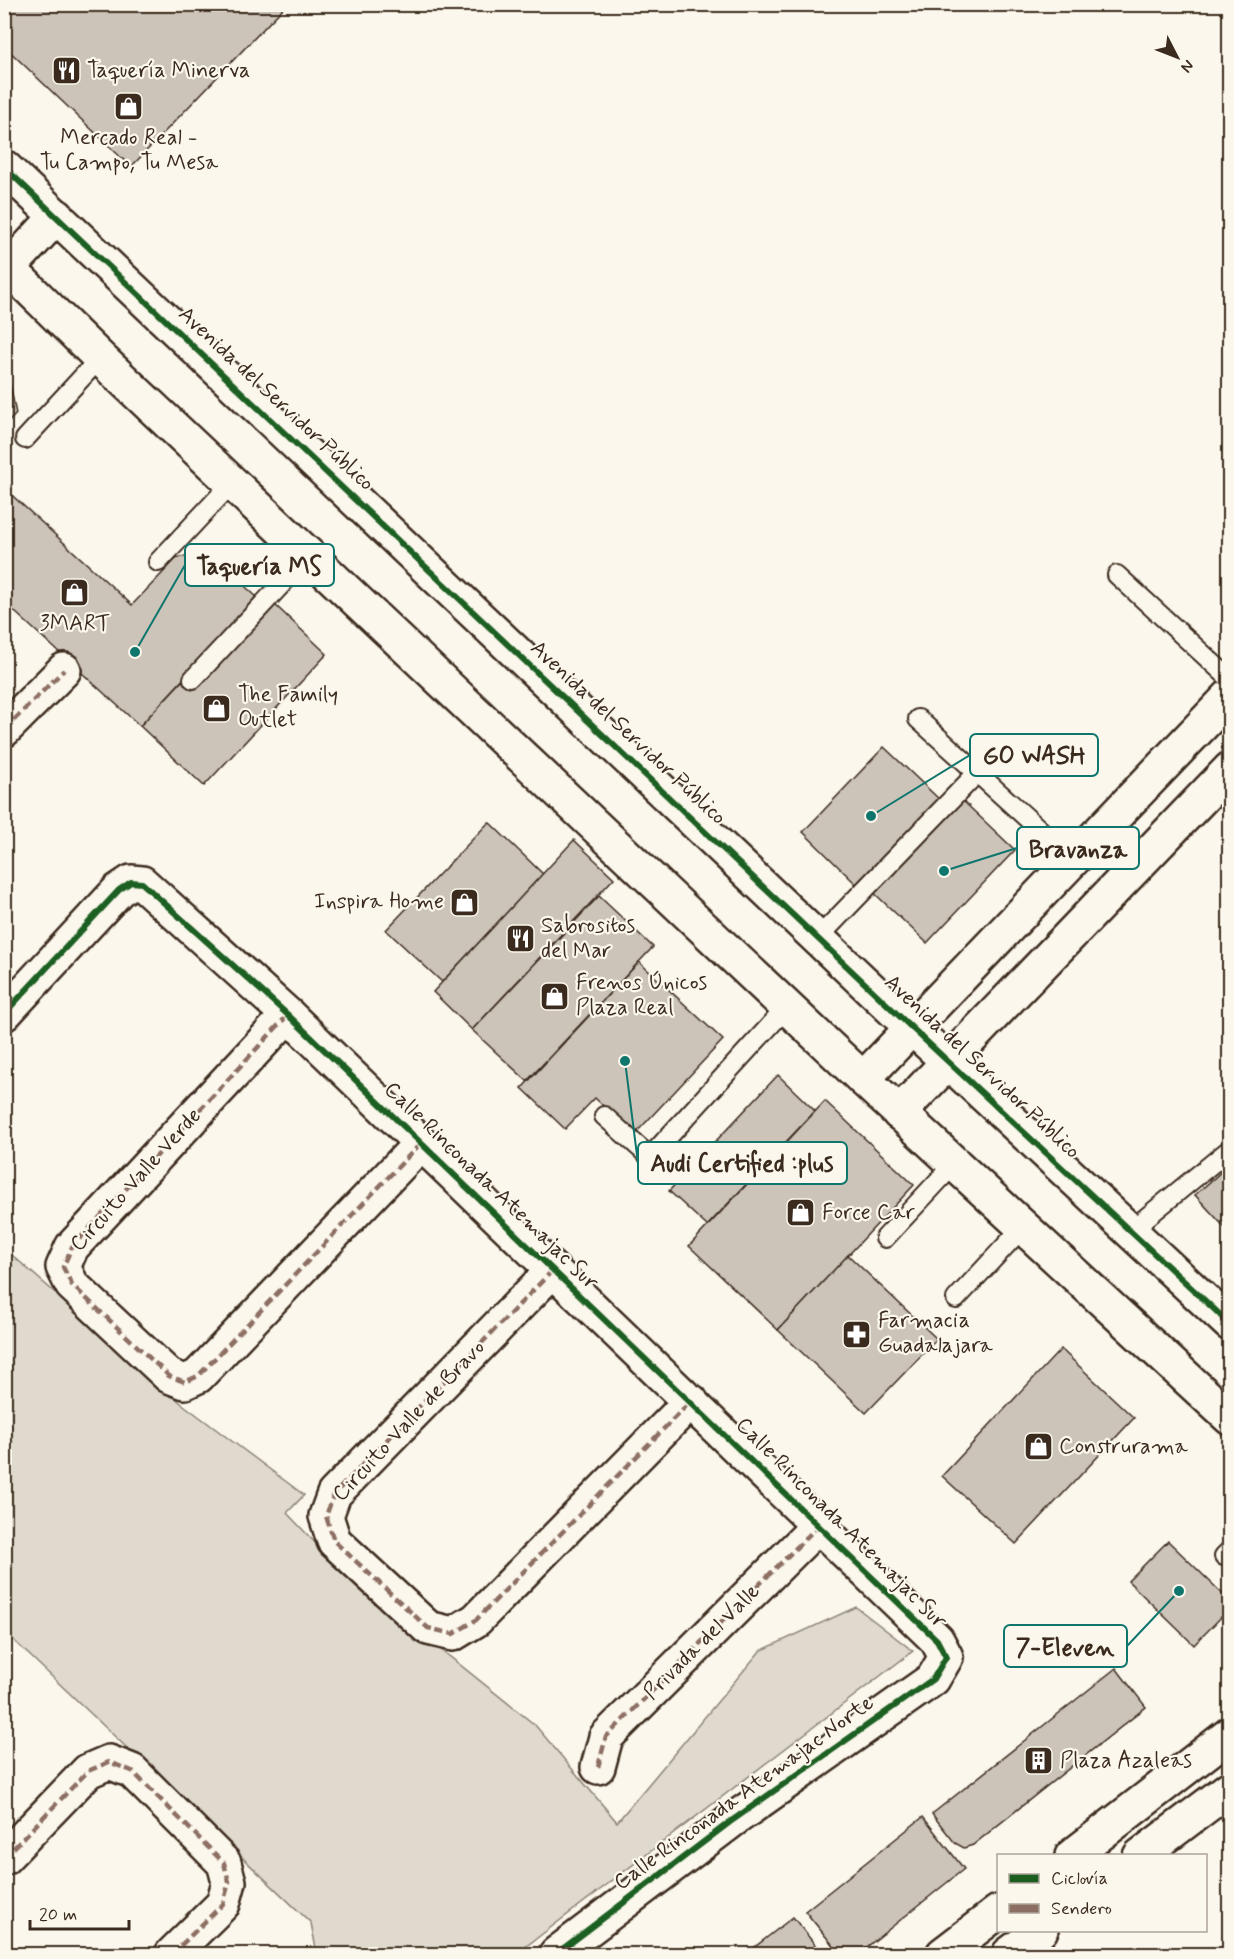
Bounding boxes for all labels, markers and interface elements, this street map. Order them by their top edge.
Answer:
north arrow [1147,27,1207,87]
restaurant icon: Taquería Minerva [50,55,82,87]
text: N [1176,55,1198,77]
place label: Taquería Minerva [87,57,250,85]
shop icon: Mercado Real - Tu Campo, Tu Mesa [113,90,145,122]
place label: Mercado Real - Tu Campo, Tu Mesa [40,124,219,177]
street label: Avenida del Servidor Público [172,301,380,497]
callout: Taquería MS [185,544,334,586]
text: Taquería MS [196,552,322,583]
shop icon: 3MART [59,576,91,608]
place label: 3MART [40,610,110,638]
street label: Avenida del Servidor Público [524,635,732,831]
place label: The Family Outlet [238,681,338,734]
shop icon: The Family Outlet [201,692,233,724]
callout: GO WASH [970,734,1098,776]
text: GO WASH [983,741,1086,772]
callout: Bravanza [1017,827,1139,869]
text: Bravanza [1029,835,1128,866]
shop icon: Inspira Home [449,886,481,918]
place label: Inspira Home [314,888,444,916]
place label: Sabrositos del Mar [541,912,635,965]
restaurant icon: Sabrositos del Mar [504,923,536,955]
place label: Frenos Únicos Plaza Real [576,969,708,1022]
street label: Avenida del Servidor Público [878,969,1086,1165]
shop icon: Frenos Únicos Plaza Real [539,980,571,1012]
street label: Calle Rinconada Atemajac Sur [378,1076,605,1297]
street label: Circuito Valle Verde [64,1102,208,1258]
callout: Audi Certified :plus [638,1142,847,1184]
text: Audi Certified :plus [651,1149,834,1180]
shop icon: Force Car [785,1197,817,1229]
place label: Force Car [822,1199,916,1227]
place label: Farmacia Guadalajara [878,1307,994,1360]
pharmacy icon: Farmacia Guadalajara [841,1318,873,1350]
street label: Circuito Valle de Bravo [327,1334,491,1508]
street label: Calle Rinconada Atemajac Sur [729,1411,953,1635]
shop icon: Construrama [1022,1431,1054,1463]
place label: Construrama [1059,1433,1189,1461]
street label: Privada del Valle [638,1578,766,1706]
callout: 7-Eleven [1004,1625,1127,1667]
text: 7-Eleven [1016,1633,1115,1664]
street label: Calle Rinconada Atemajac Norte [608,1689,880,1897]
building icon: Plaza Azaleas [1023,1745,1055,1777]
place label: Plaza Azaleas [1060,1747,1192,1775]
legend [997,1854,1207,1932]
text: Ciclovía [1051,1867,1108,1891]
scale bar [30,1893,129,1931]
text: Sendero [1051,1897,1112,1921]
text: 20 m [39,1903,77,1927]

